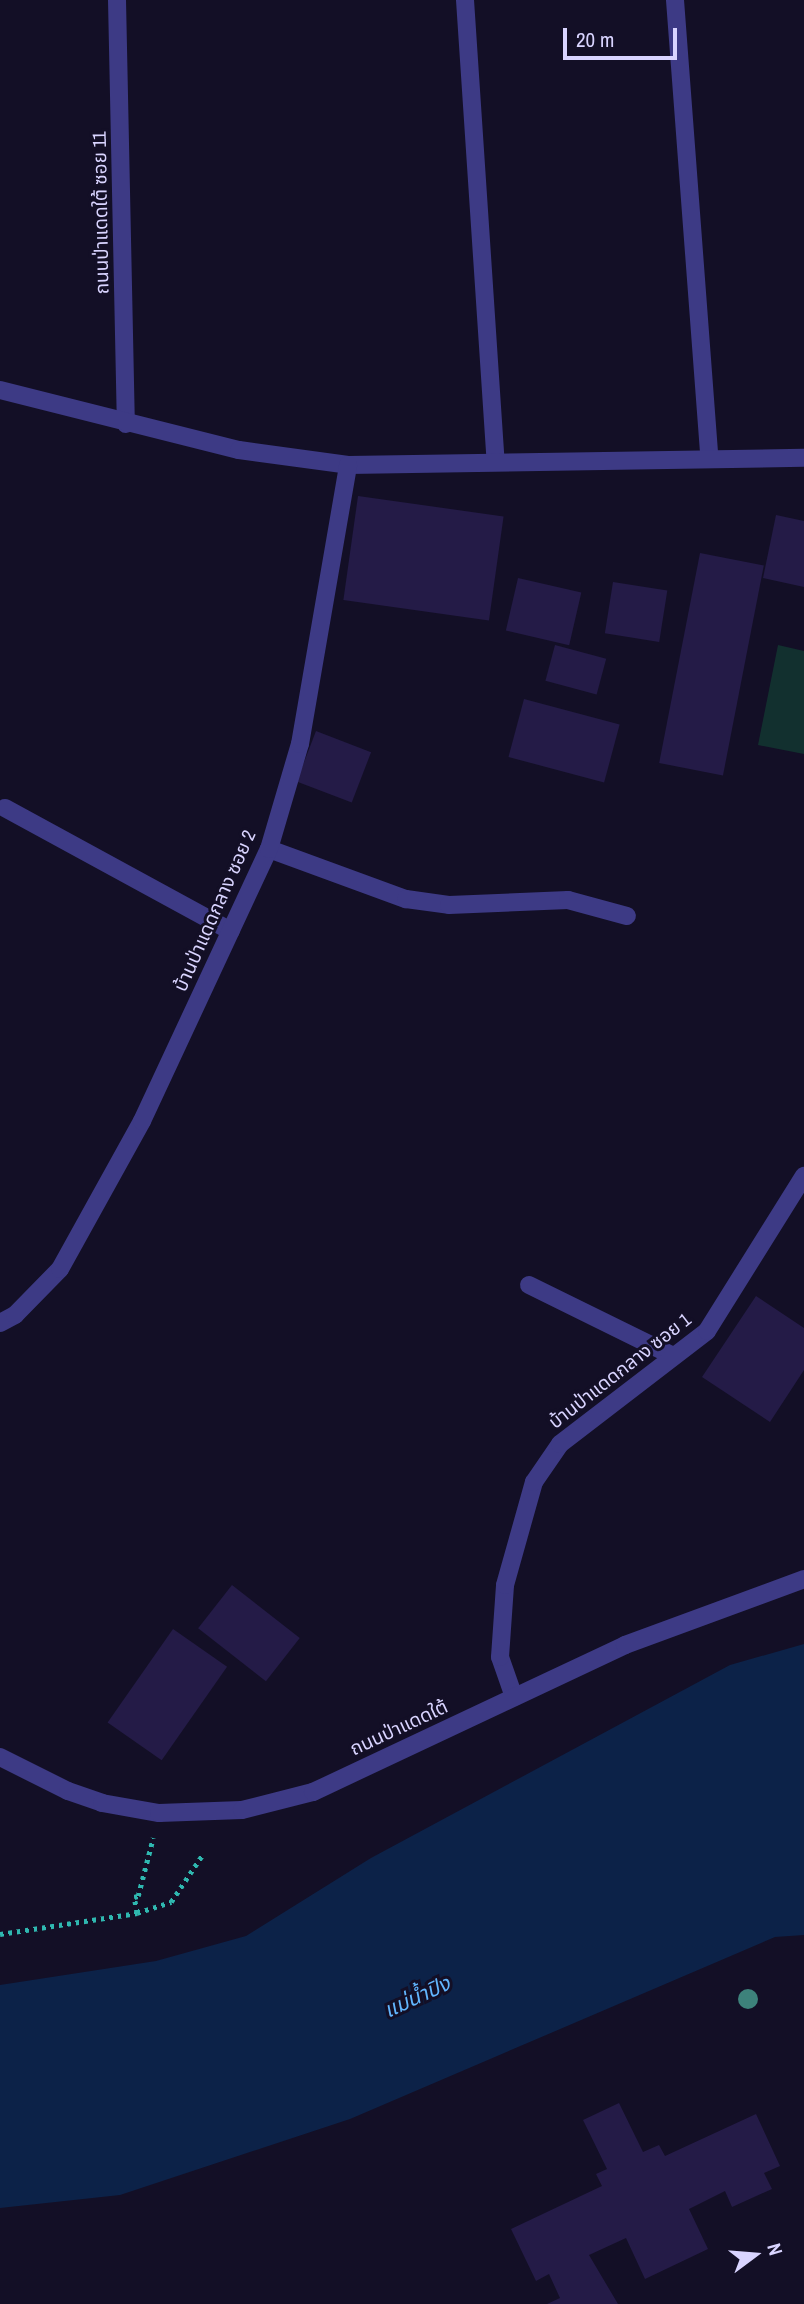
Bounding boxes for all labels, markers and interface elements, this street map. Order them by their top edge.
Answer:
scale bar [566,14,680,58]
text: 20 m [576,25,614,54]
street label: ถนนป่าแดดใต้ ซอย 11 [88,131,114,295]
street label: บ้านป่าแดดกลาง ซอย 2 [169,827,261,995]
street label: บ้านป่าแดดกลาง ซอย 1 [544,1308,696,1434]
street label: ถนนป่าแดดใต้ [346,1695,452,1761]
water label: แม่น้ำปิง [380,1971,454,2023]
north arrow [720,2220,790,2290]
text: N [761,2240,789,2258]

